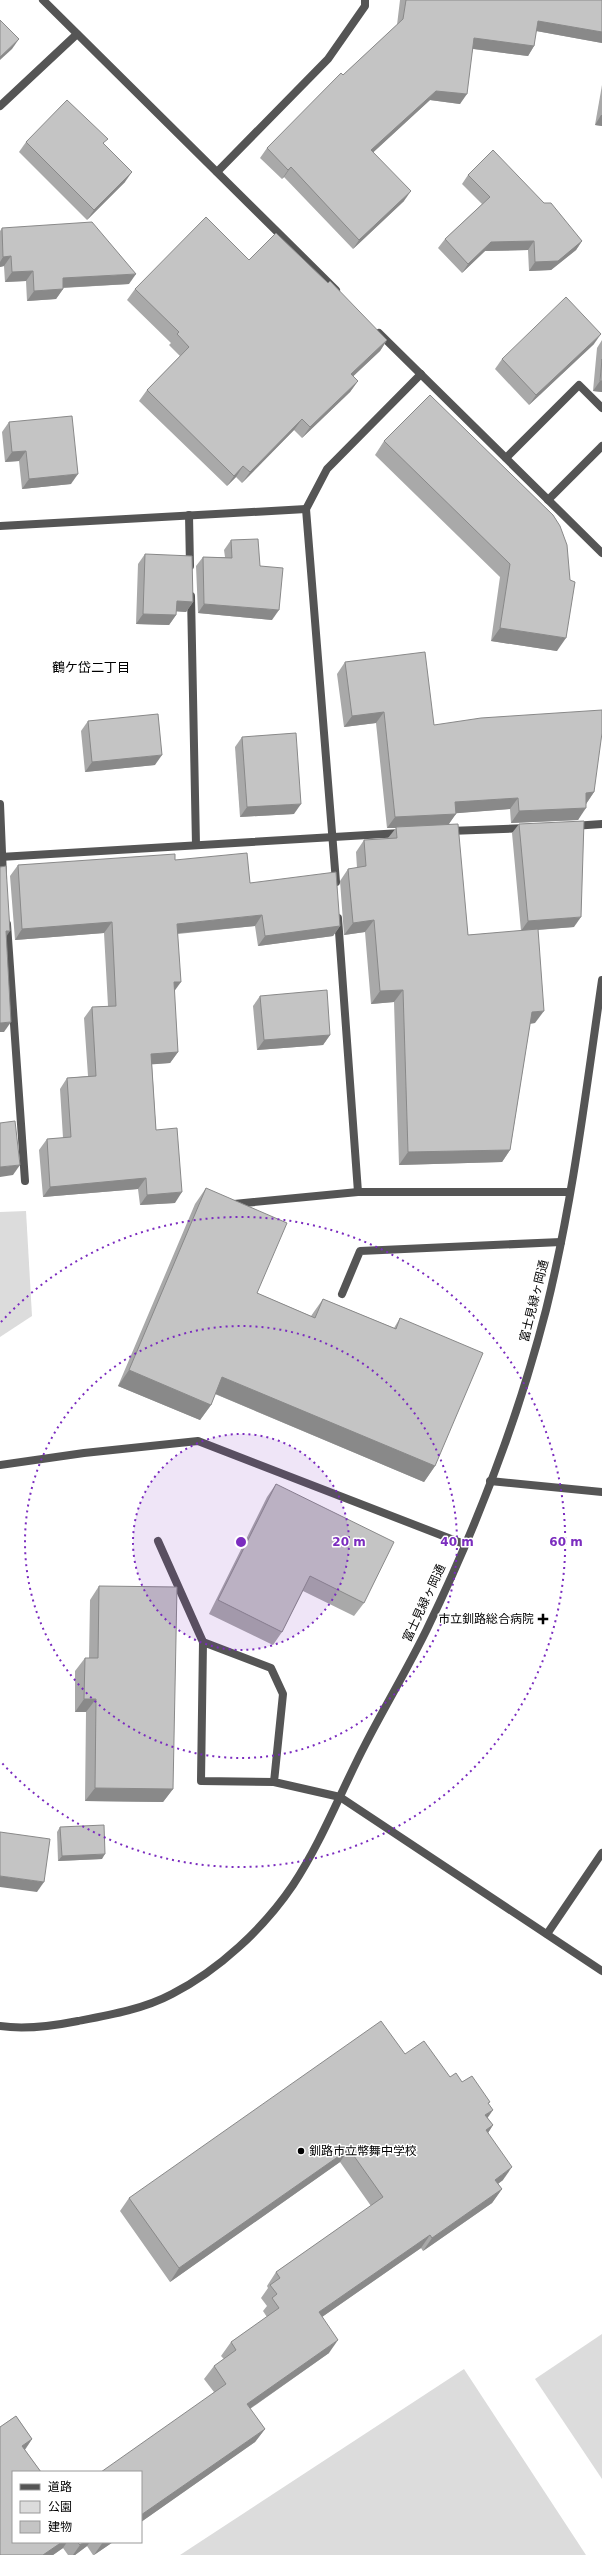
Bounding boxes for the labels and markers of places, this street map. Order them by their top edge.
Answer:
centre of rings [234,1535,248,1549]
place label: 市立釧路総合病院 [438,1612,534,1626]
marker: 市立釧路総合病院 [537,1613,549,1625]
place label: 釧路市立幣舞中学校 [309,2144,417,2158]
marker: 釧路市立幣舞中学校 [296,2146,306,2156]

